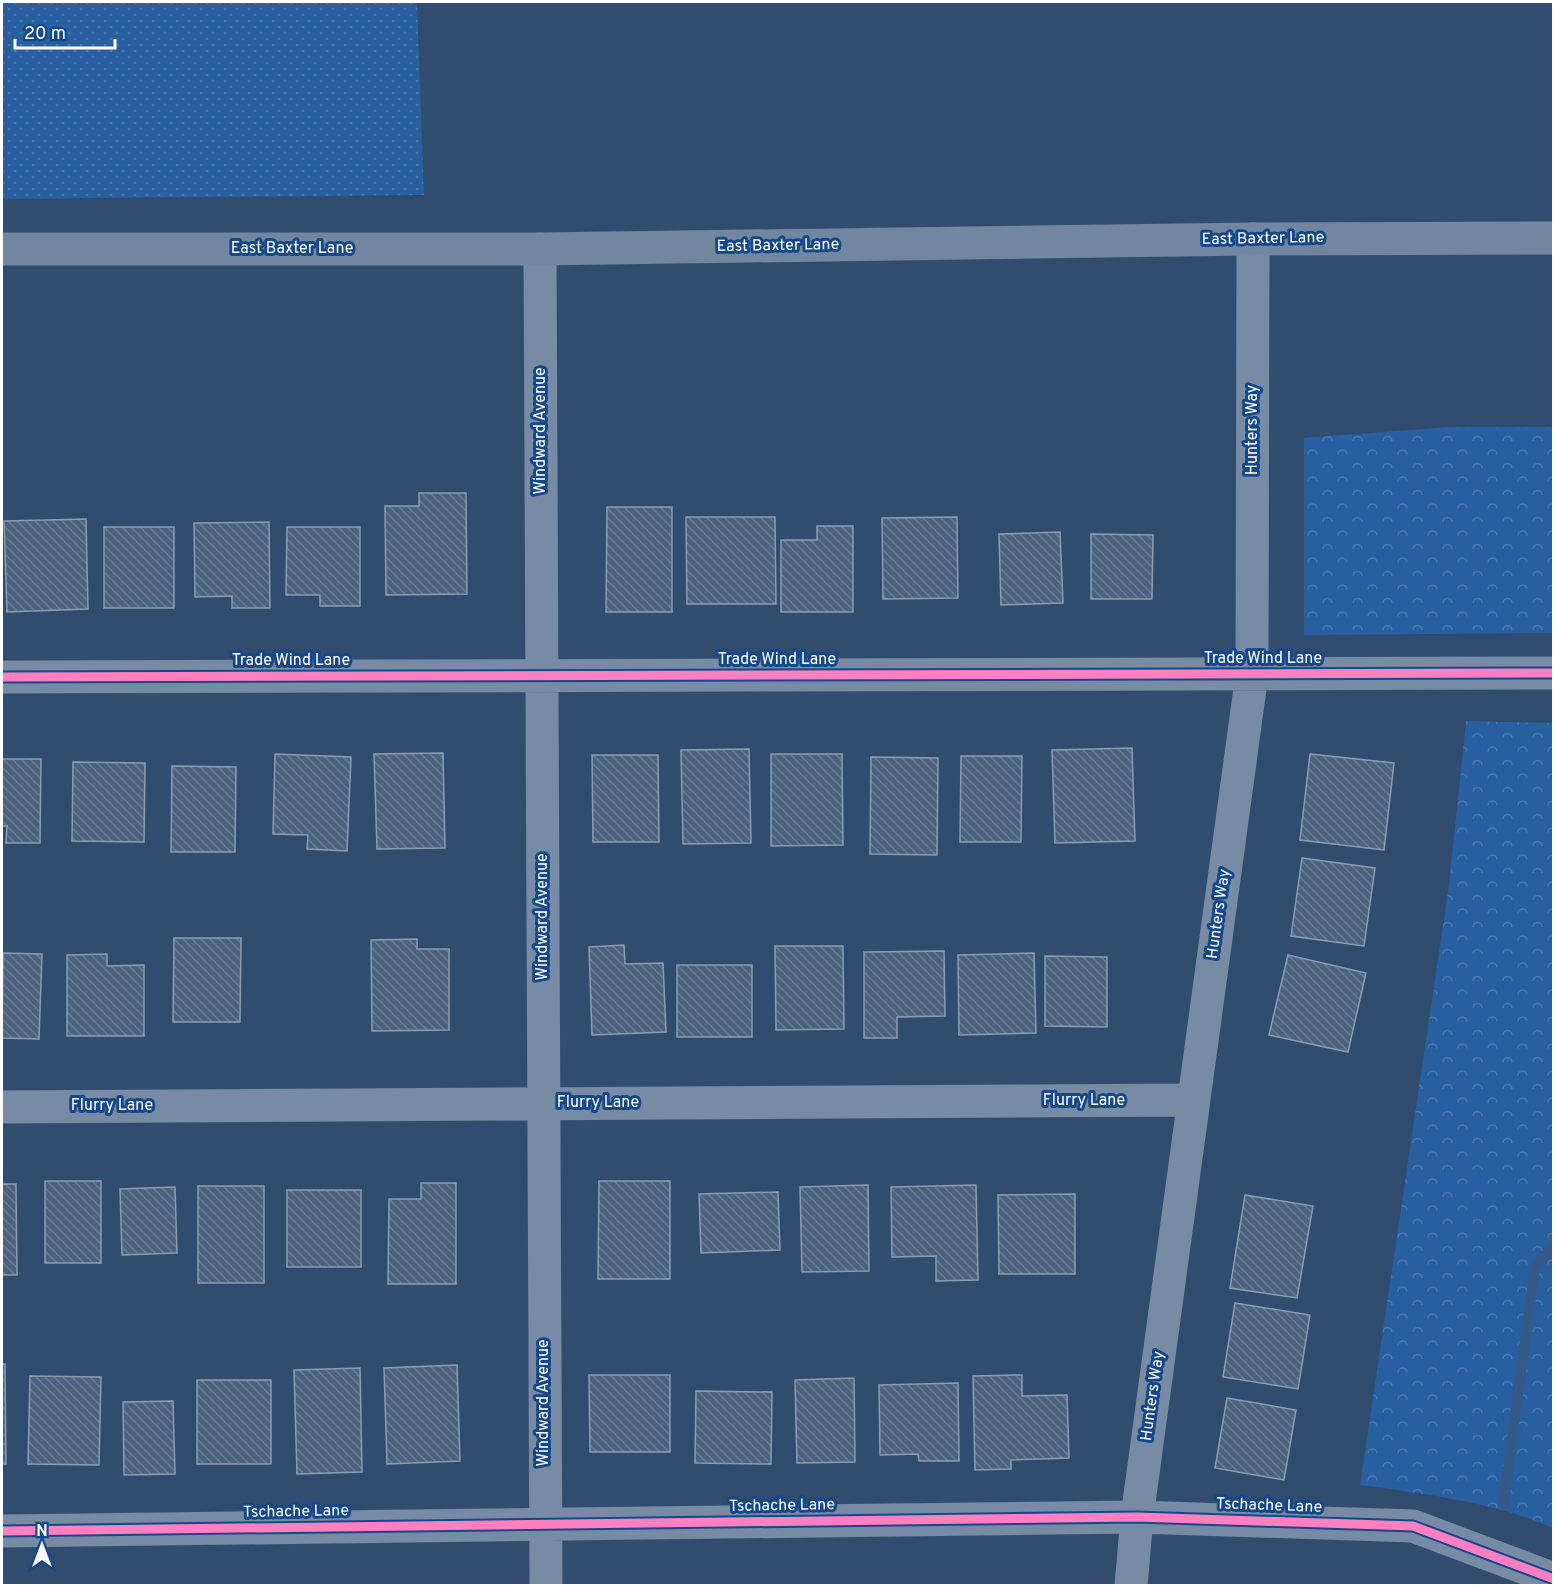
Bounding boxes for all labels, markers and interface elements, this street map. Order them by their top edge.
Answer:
scale bar [15,12,116,50]
text: 20 m [24,23,66,46]
street label: East Baxter Lane [1202,228,1324,250]
street label: East Baxter Lane [717,235,839,257]
street label: East Baxter Lane [231,239,353,259]
street label: Windward Avenue [531,367,551,495]
street label: Hunters Way [1243,385,1263,475]
street label: Trade Wind Lane [1204,649,1322,669]
street label: Trade Wind Lane [718,650,836,670]
street label: Trade Wind Lane [232,651,350,671]
street label: Windward Avenue [533,853,553,981]
street label: Hunters Way [1203,868,1235,960]
street label: Flurry Lane [1043,1091,1125,1111]
street label: Flurry Lane [557,1093,639,1113]
street label: Flurry Lane [71,1096,153,1116]
street label: Windward Avenue [534,1339,554,1467]
street label: Hunters Way [1137,1350,1169,1442]
street label: Tschache Lane [1216,1494,1322,1518]
street label: Tschache Lane [729,1495,835,1517]
street label: Tschache Lane [243,1501,349,1523]
north arrow [12,1515,72,1575]
text: N [36,1522,48,1542]

